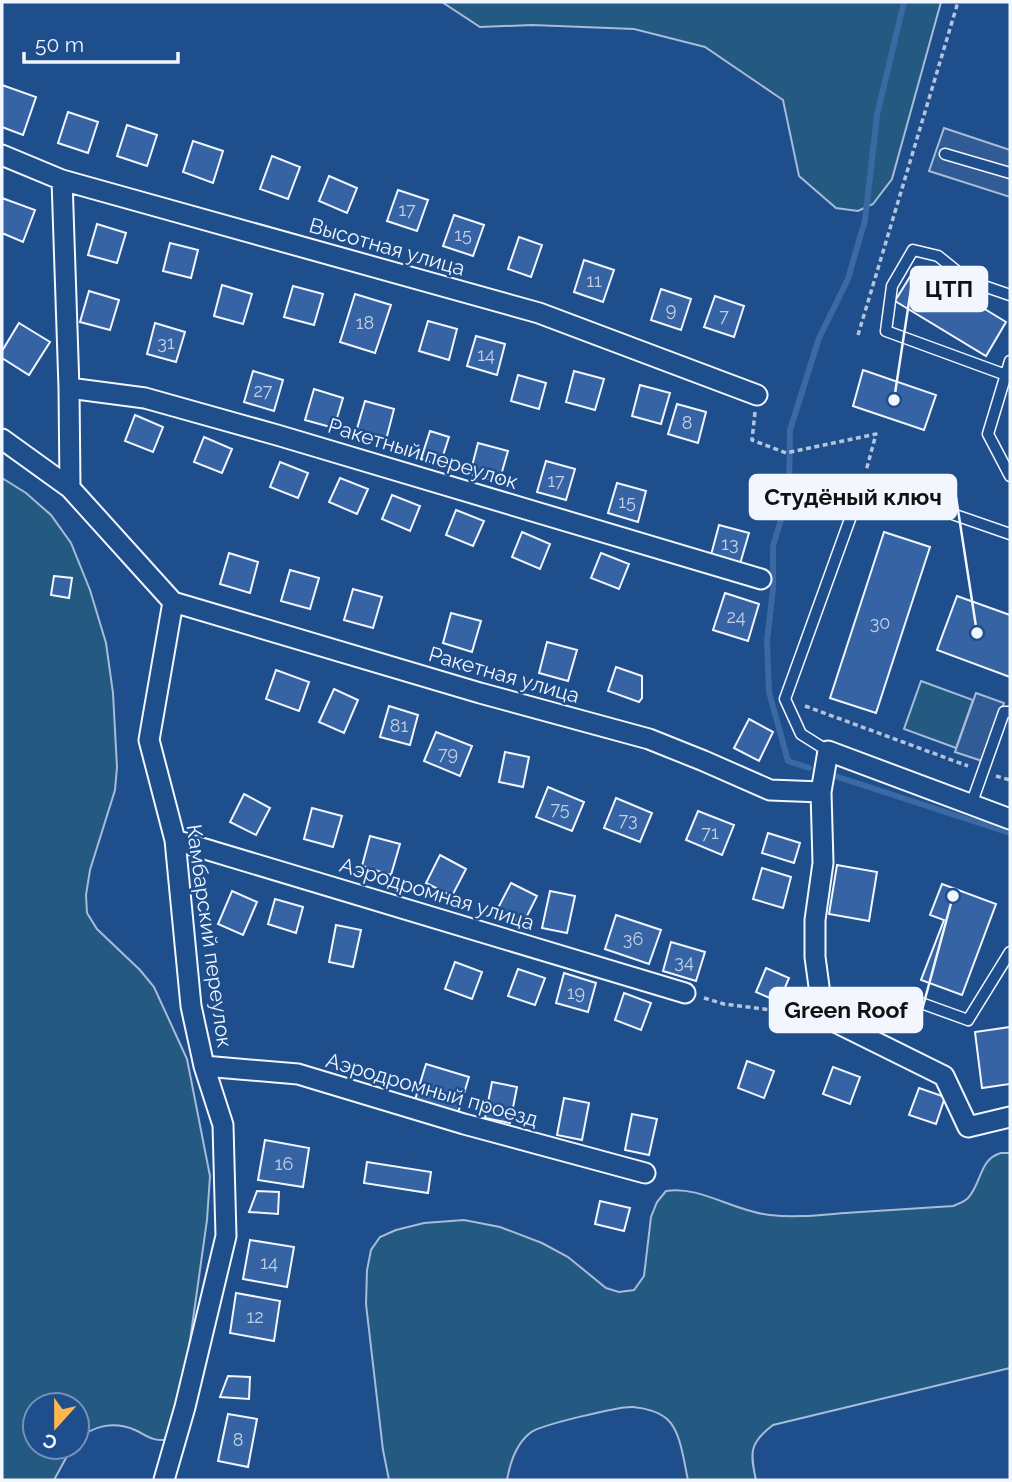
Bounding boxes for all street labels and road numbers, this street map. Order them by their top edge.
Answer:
street label: Высотная улица [306,212,468,281]
street label: Ракетный переулок [325,413,521,494]
street label: Ракетная улица [426,641,582,708]
street label: Камбарский переулок [181,823,238,1049]
street label: Аэродромная улица [337,852,538,935]
street label: Аэродромный проезд [323,1047,541,1132]

